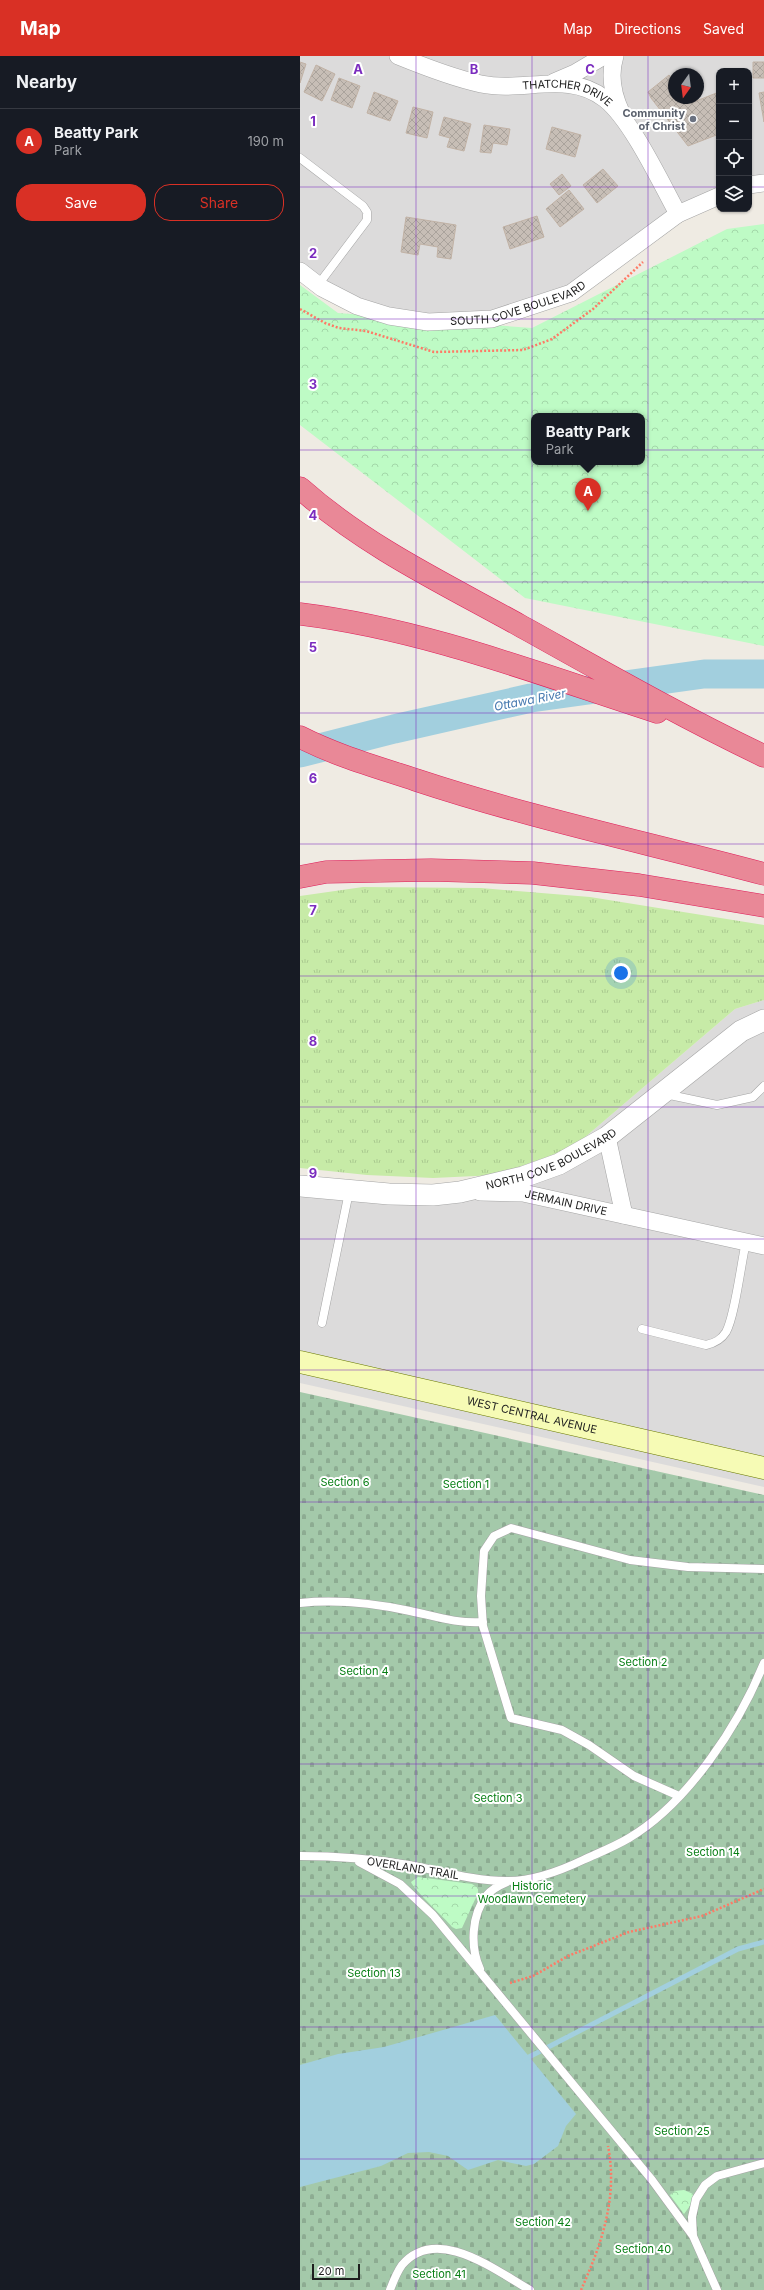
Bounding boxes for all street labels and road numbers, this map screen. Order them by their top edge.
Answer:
street label: THATCHER DRIVE [522,77,616,109]
street label: SOUTH COVE BOULEVARD [450,278,588,328]
street label: NORTH COVE BOULEVARD [484,1125,619,1193]
street label: JERMAIN DRIVE [523,1187,609,1218]
street label: WEST CENTRAL AVENUE [466,1393,598,1437]
street label: OVERLAND TRAIL [366,1854,460,1882]

